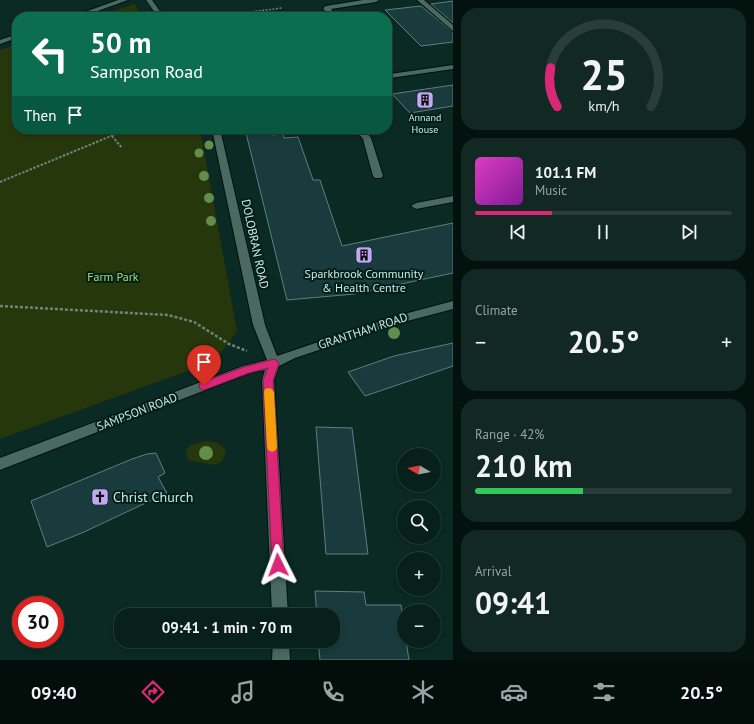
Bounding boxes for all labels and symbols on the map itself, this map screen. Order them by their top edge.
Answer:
building icon: Annand House [415,90,435,110]
place label: Annand House [409,111,441,136]
street label: DOLOBRAN ROAD [239,198,272,290]
building icon: Sparkbrook Community & Health Centre [354,245,374,265]
place label: Sparkbrook Community & Health Centre [305,266,424,295]
park label: Farm Park [87,269,139,284]
street label: GRANTHAM ROAD [316,309,410,352]
pin [187,345,221,386]
street label: SAMPSON ROAD [95,389,179,434]
north arrow [397,448,441,492]
church icon: Christ Church [90,487,110,507]
place label: Christ Church [113,488,193,506]
position arrow [257,544,299,586]
speed limit sign: 30 [12,596,64,648]

